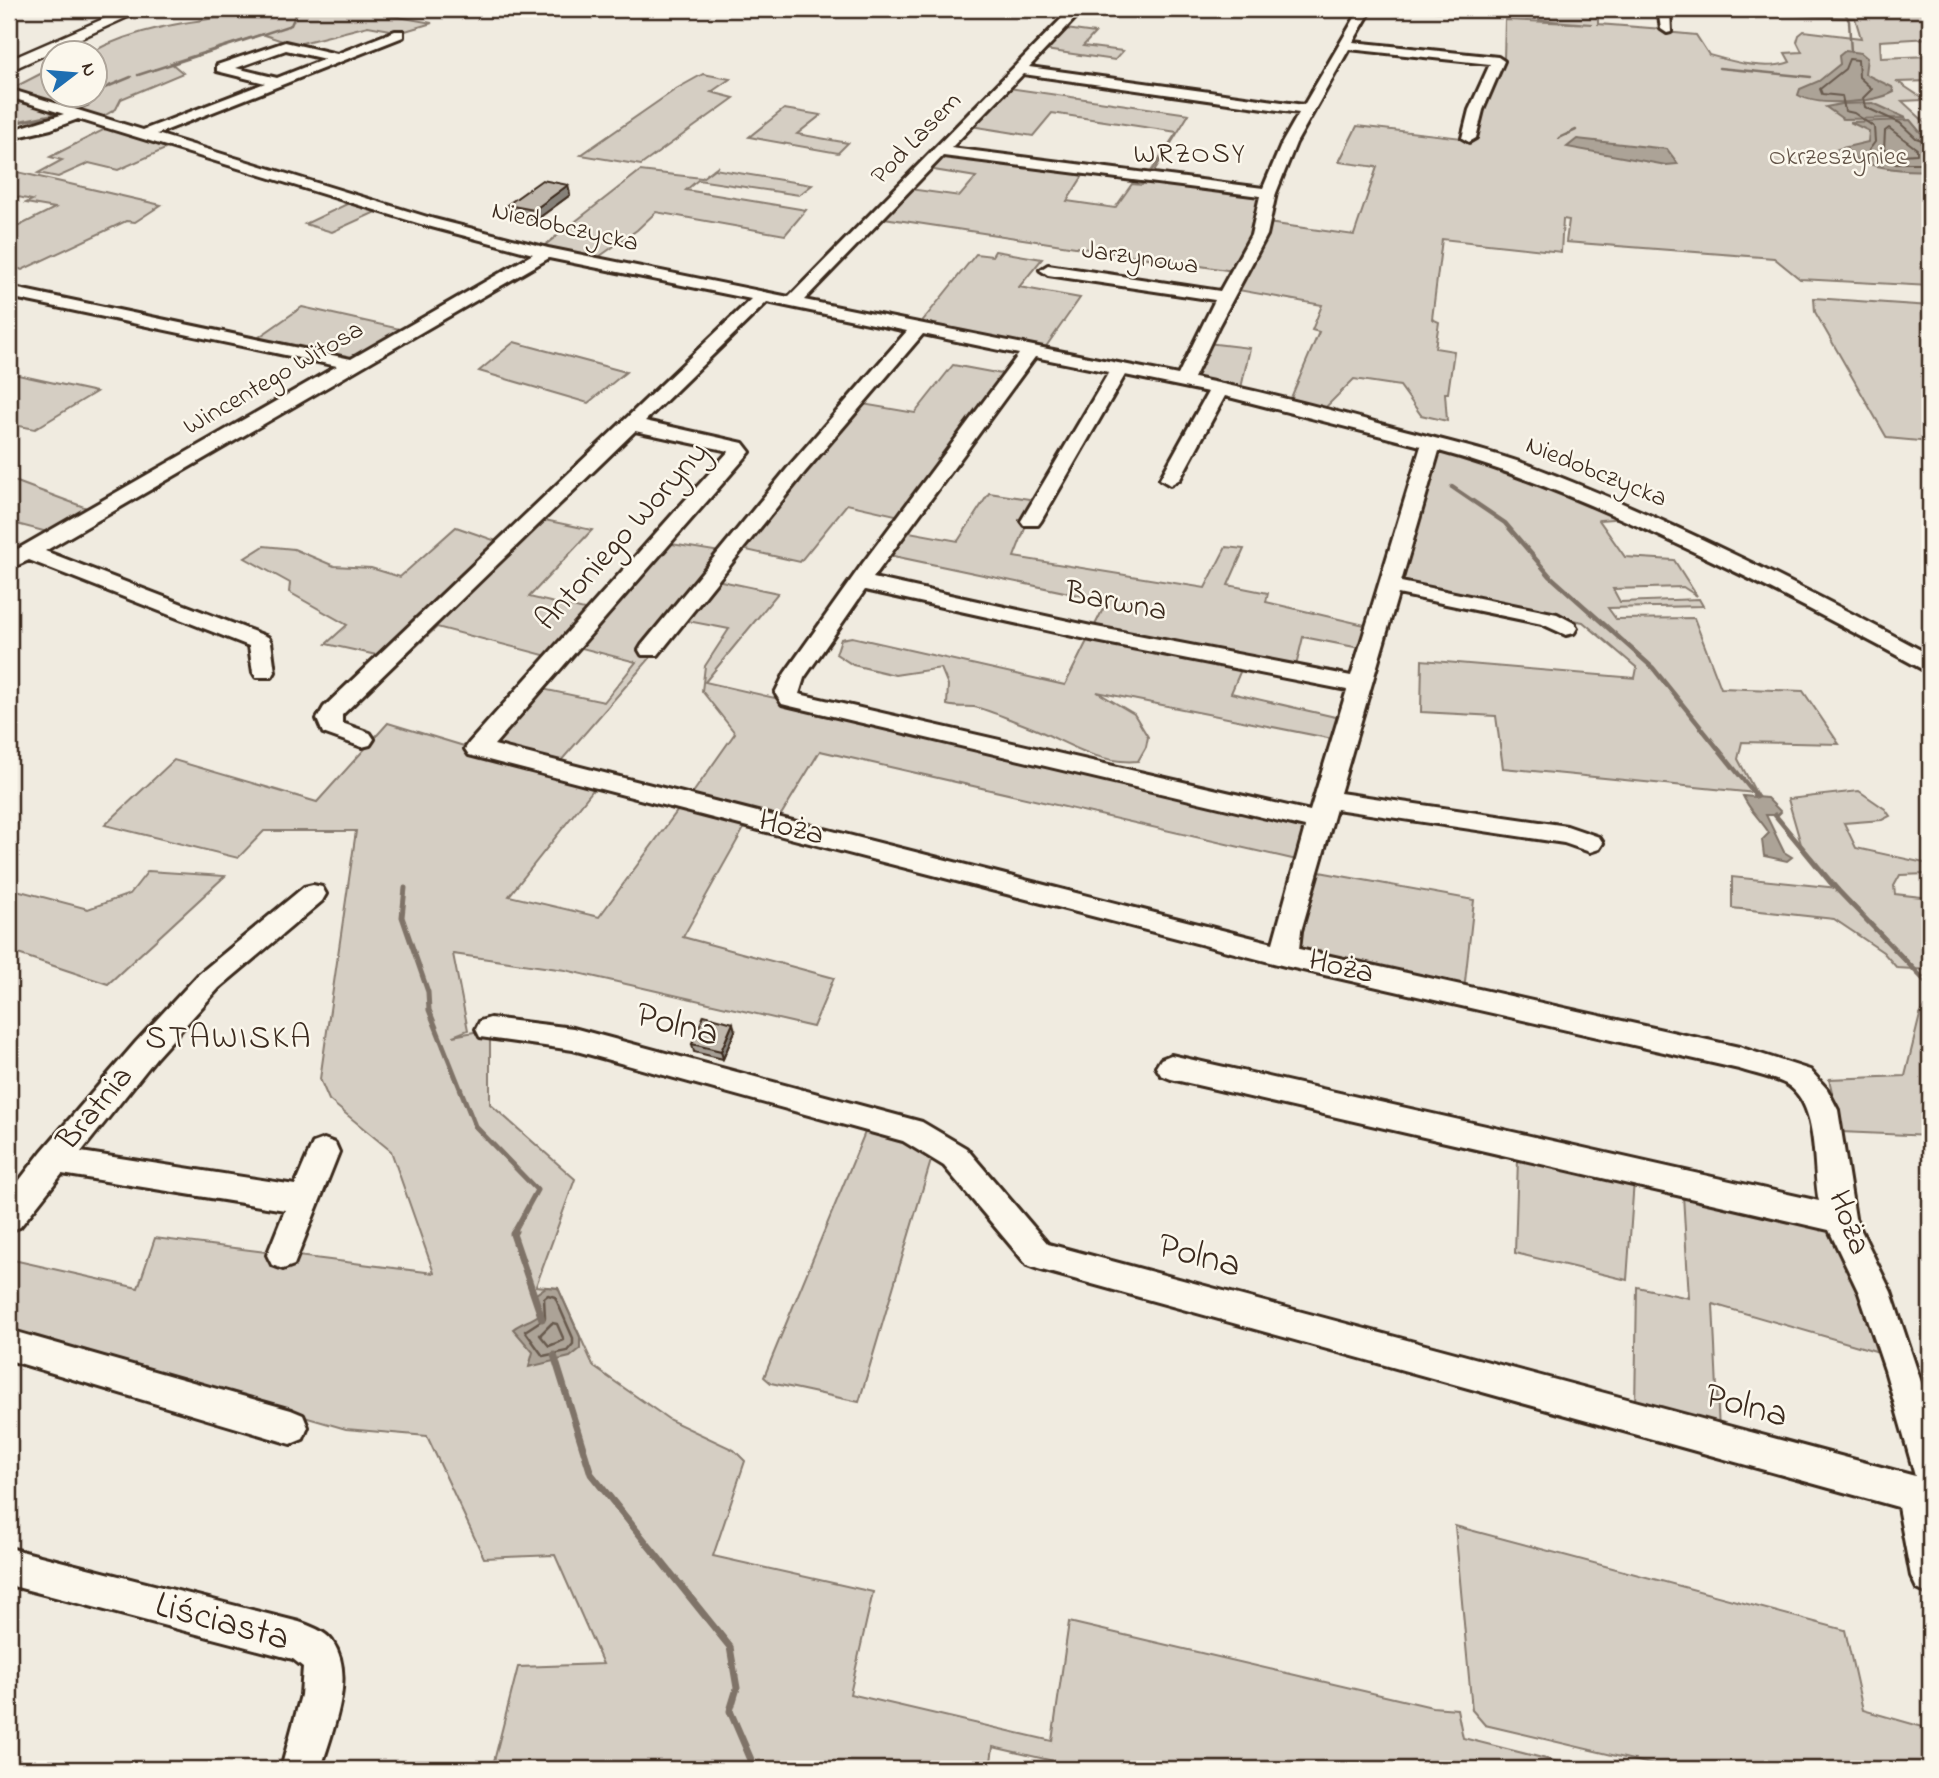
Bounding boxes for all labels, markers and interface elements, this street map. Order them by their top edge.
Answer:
north arrow [38,38,108,108]
text: N [73,60,103,80]
street label: Pod Lasem [863,84,971,194]
district label: WRZOSY [1133,135,1247,176]
park label: Okrzeszyniec [1769,139,1908,177]
street label: Niedobczycka [488,193,642,263]
street label: Jarzynowa [1079,232,1201,286]
street label: Wincentego Witosa [177,312,371,446]
street label: Niedobczycka [1520,427,1672,519]
street label: Antoniego Woryny [525,432,721,642]
street label: Barwna [1060,570,1171,636]
street label: Hoża [753,798,829,860]
street label: Hoża [1304,938,1378,998]
street label: Polna [629,988,725,1064]
district label: STAWISKA [145,1015,313,1063]
street label: Bratnia [46,1056,146,1163]
street label: Hoża [1814,1184,1882,1262]
street label: Polna [1151,1219,1247,1295]
street label: Polna [1698,1369,1794,1445]
street label: Liściasta [149,1578,295,1668]

